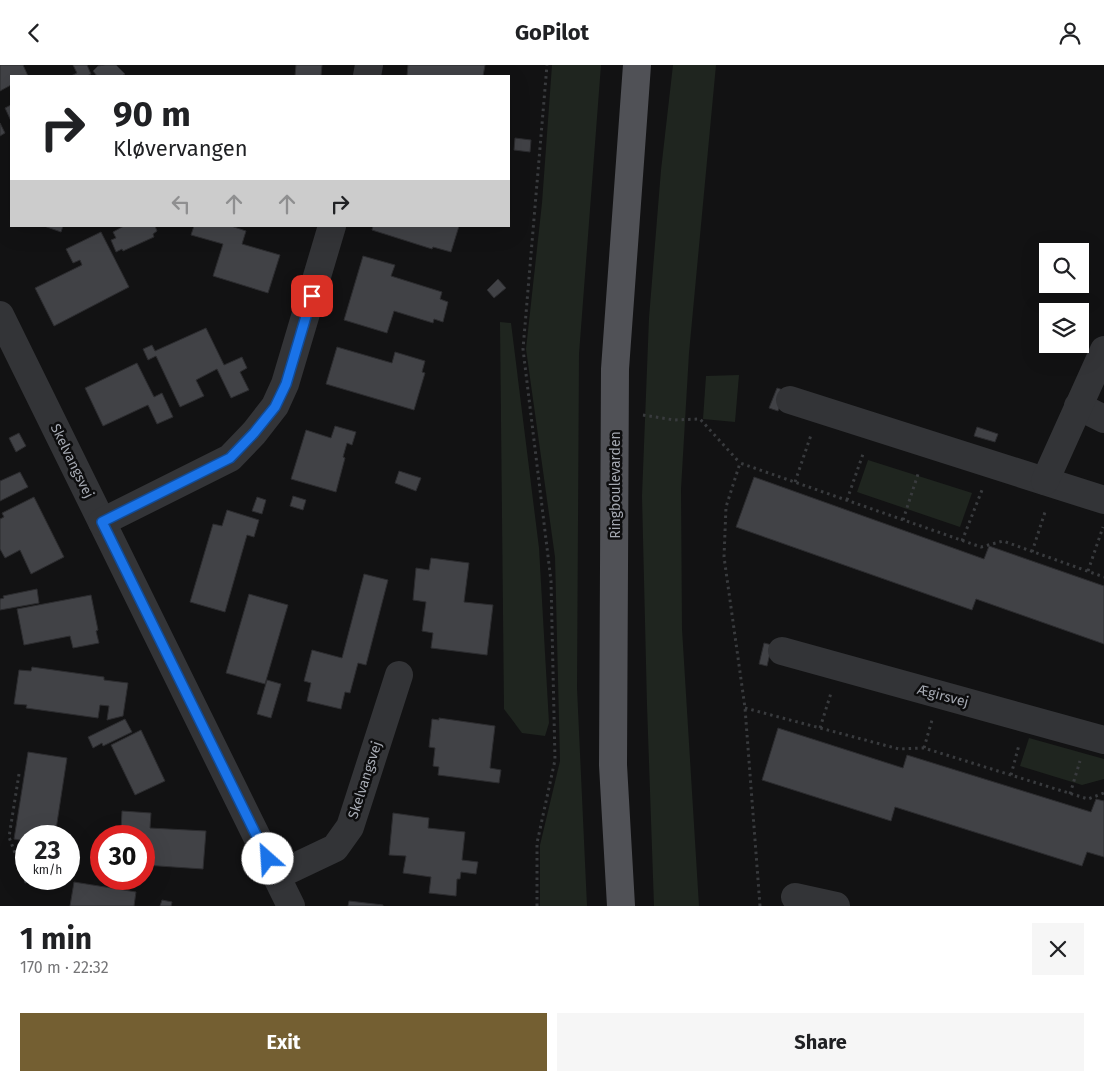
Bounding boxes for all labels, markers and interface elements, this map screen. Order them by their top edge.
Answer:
icon: back [20,19,48,47]
text: GoPilot [515,19,589,46]
icon: person [1056,19,1084,47]
text: 90 m [113,93,191,135]
icon: right [30,95,95,160]
text: Kløvervangen [113,135,248,162]
icon: left [167,190,195,218]
icon: ahead [220,190,248,218]
icon: ahead [273,190,301,218]
icon: right [326,190,354,218]
map controls [1039,243,1089,353]
button: search [1039,243,1089,293]
pin [291,275,333,317]
icon: arrive [298,282,326,310]
button: layers [1039,303,1089,353]
street label: Skelvangsvej [47,421,97,501]
street label: Ringboulevarden [607,431,624,539]
street label: Ægirsvej [915,681,970,711]
street label: Skelvangsvej [344,739,386,821]
speed limit sign: 30 [90,825,155,890]
position arrow [241,832,293,884]
text: 23 [35,836,60,866]
text: km/h [33,863,62,877]
text: 1 min [20,921,92,957]
button: close [1032,923,1084,975]
text: 170 m · 22:32 [20,958,109,977]
button: Exit [20,1013,547,1071]
button: Share [557,1013,1084,1071]

